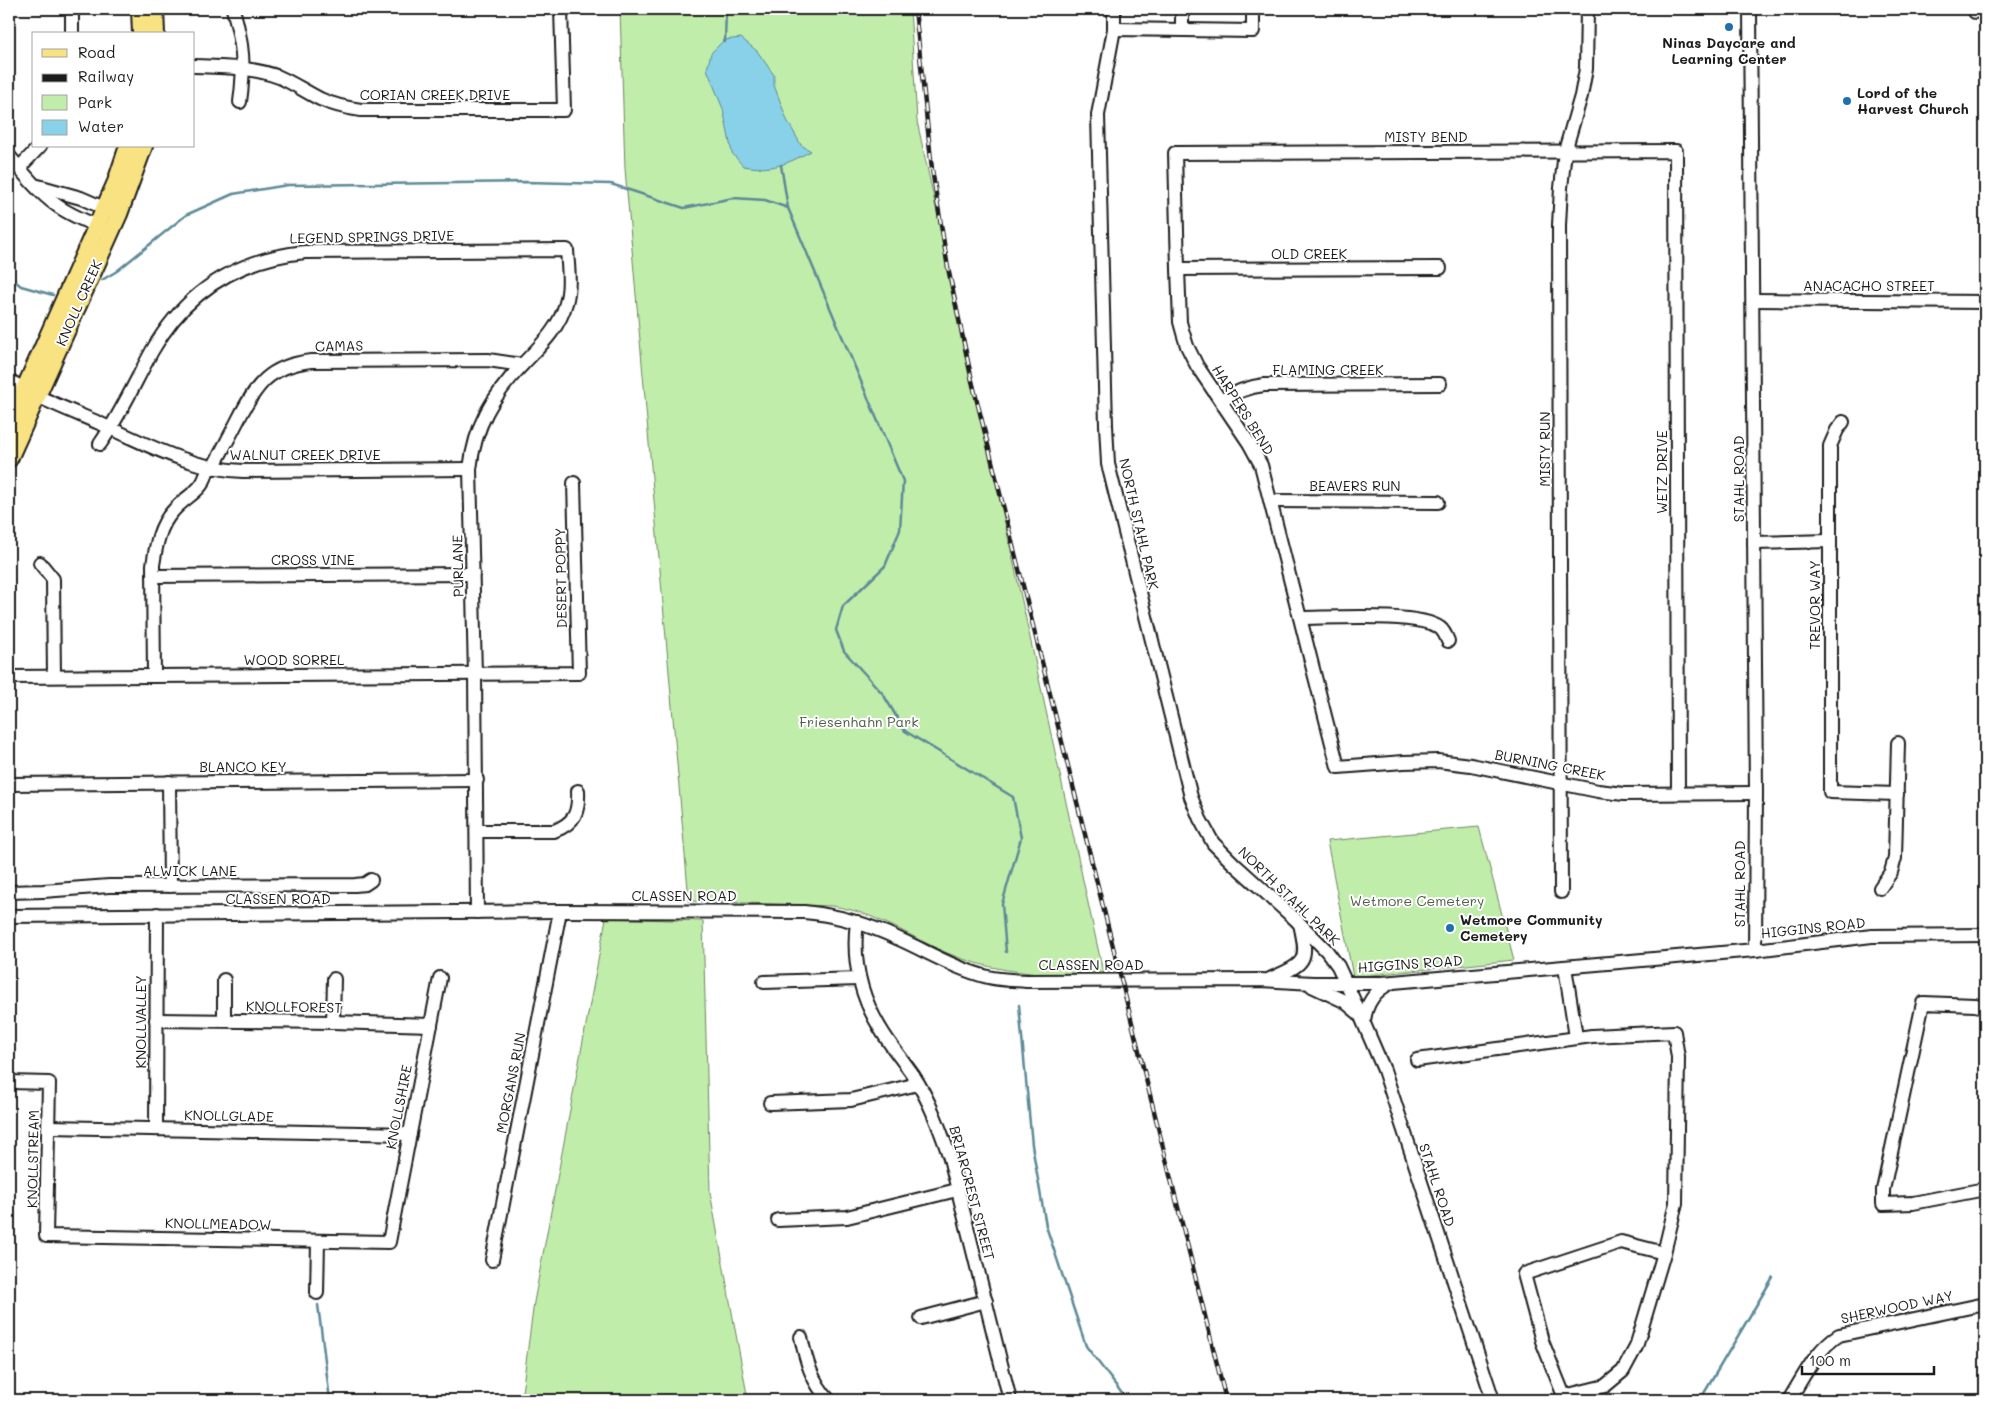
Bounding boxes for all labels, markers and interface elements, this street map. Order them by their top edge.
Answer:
marker: Ninas Daycare and Learning Center [1723,21,1735,33]
legend [32,32,195,148]
place label: Ninas Daycare and Learning Center [1662,33,1796,68]
text: Road [78,42,115,62]
text: Railway [78,66,134,86]
place label: Lord of the Harvest Church [1857,83,1969,118]
street label: CORIAN CREEK DRIVE [360,85,510,104]
text: Park [78,92,112,112]
marker: Lord of the Harvest Church [1841,95,1853,107]
text: Water [78,116,124,136]
street label: MISTY BEND [1384,127,1468,146]
street label: LEGEND SPRINGS DRIVE [290,226,454,247]
street label: OLD CREEK [1271,244,1348,263]
street label: KNOLL CREEK [51,256,106,349]
street label: ANACACHO STREET [1803,276,1935,295]
street label: CAMAS [315,336,363,355]
street label: FLAMING CREEK [1273,360,1384,379]
street label: HARPERS BEND [1208,361,1279,459]
street label: MISTY RUN [1535,411,1554,487]
street label: WETZ DRIVE [1652,430,1671,514]
street label: STAHL ROAD [1729,436,1748,522]
street label: WALNUT CREEK DRIVE [229,445,381,464]
street label: NORTH STAHL PARK [1115,456,1164,592]
street label: BEAVERS RUN [1309,476,1401,495]
street label: DESERT POPPY [550,527,571,629]
street label: PURLANE [447,535,468,597]
street label: CROSS VINE [271,550,355,569]
street label: TREVOR WAY [1805,560,1824,650]
street label: WOOD SORREL [244,650,345,669]
park label: Friesenhahn Park [799,712,919,731]
street label: BURNING CREEK [1493,744,1607,785]
street label: BLANCO KEY [199,757,287,776]
street label: STAHL ROAD [1730,841,1749,927]
street label: NORTH STAHL PARK [1234,842,1345,950]
street label: ALWICK LANE [143,861,237,880]
street label: CLASSEN ROAD [631,886,737,905]
street label: CLASSEN ROAD [225,889,331,908]
park label: Wetmore Cemetery [1350,891,1484,910]
place label: Wetmore Community Cemetery [1460,910,1603,945]
street label: HIGGINS ROAD [1760,913,1866,942]
marker: Wetmore Community Cemetery [1444,922,1456,934]
street label: HIGGINS ROAD [1357,950,1463,977]
street label: CLASSEN ROAD [1038,955,1144,974]
street label: KNOLLVALLEY [131,975,150,1069]
street label: KNOLLFOREST [246,996,342,1017]
street label: MORGANS RUN [491,1031,530,1135]
street label: KNOLLSHIRE [381,1063,416,1151]
street label: KNOLLGLADE [184,1105,274,1126]
street label: KNOLLSTREAM [22,1110,43,1208]
street label: BRIARCREST STREET [945,1124,1000,1262]
street label: STAHL ROAD [1415,1141,1460,1229]
street label: KNOLLMEADOW [165,1213,271,1234]
street label: SHERWOOD WAY [1839,1285,1955,1328]
scale bar [1802,1344,1934,1376]
text: 100 m [1809,1350,1851,1370]

